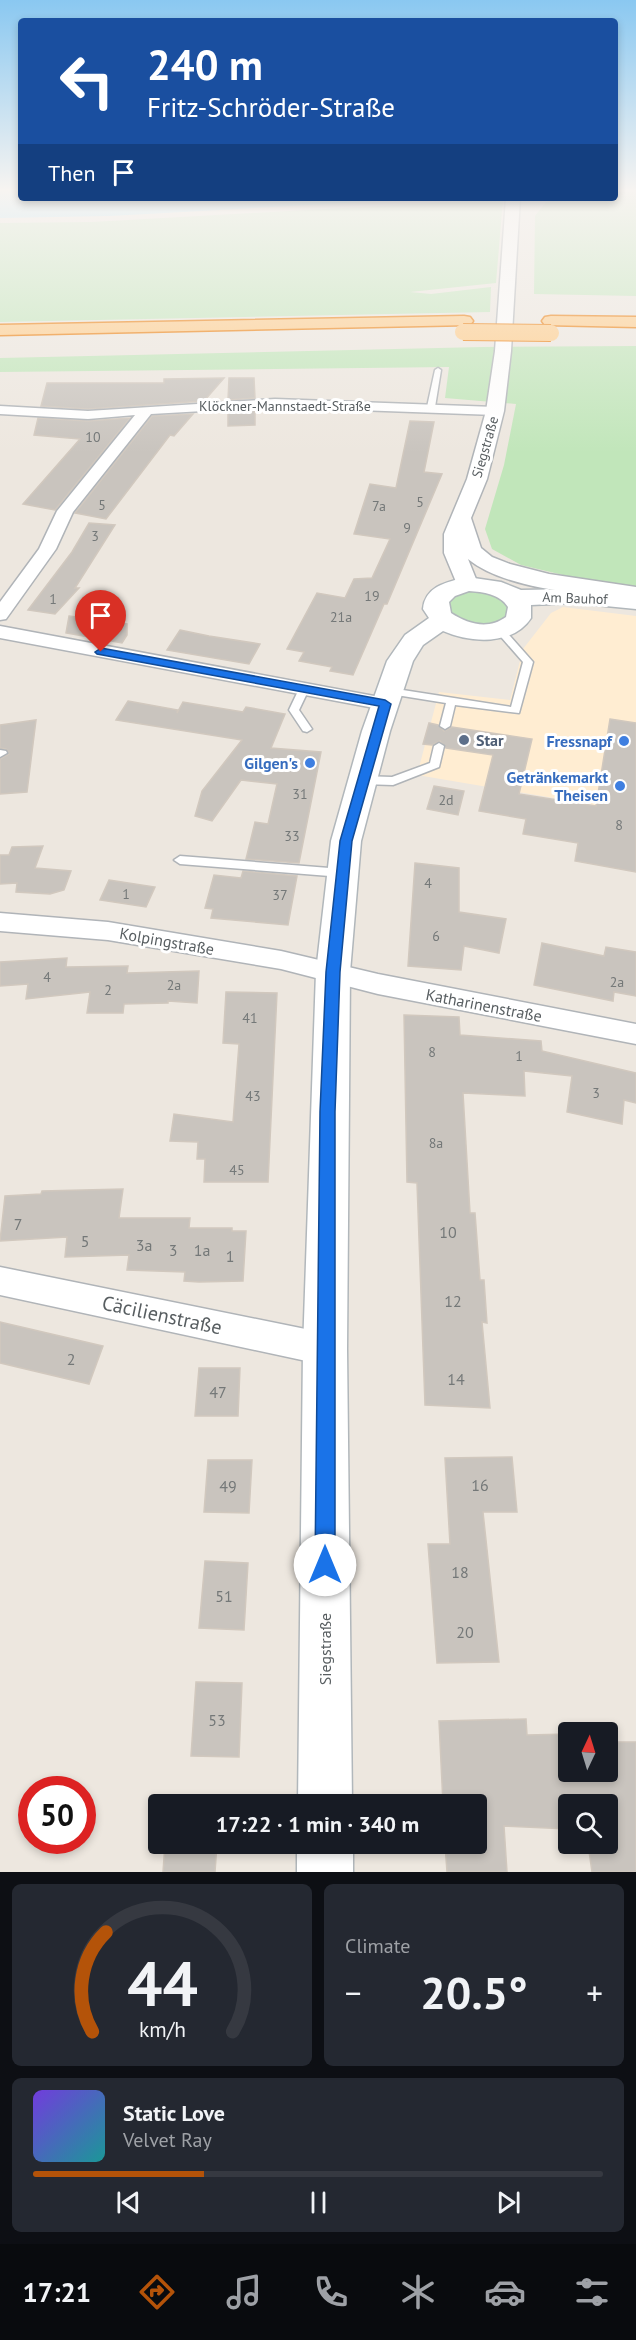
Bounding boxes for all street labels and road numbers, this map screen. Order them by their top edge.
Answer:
street label: Klöckner-Mannstaedt-Straße [199,397,371,415]
street label: Siegstraße [468,414,502,480]
street label: Am Bauhof [542,588,609,608]
street label: Kolpingstraße [118,923,216,959]
street label: Katharinenstraße [424,984,544,1026]
street label: Cäcilienstraße [100,1290,224,1340]
street label: Siegstraße [315,1613,335,1685]

